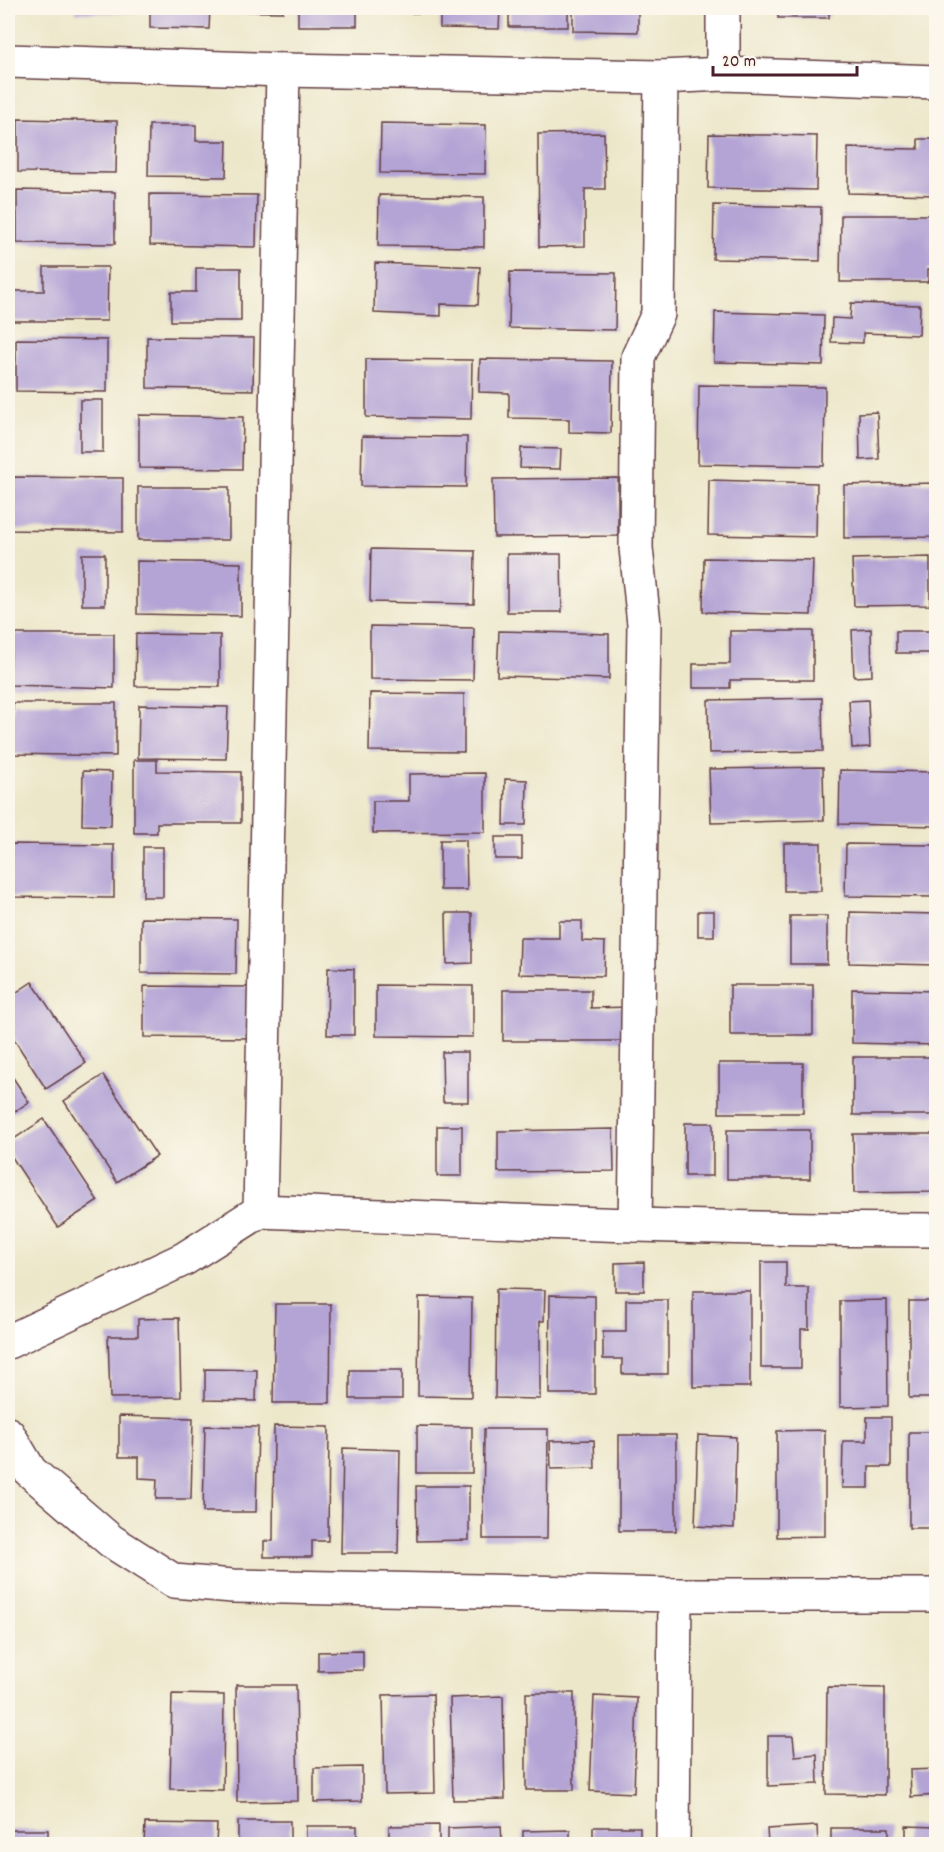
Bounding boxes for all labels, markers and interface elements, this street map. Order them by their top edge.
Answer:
scale bar [713,39,857,77]
text: 20 m [722,50,756,75]

